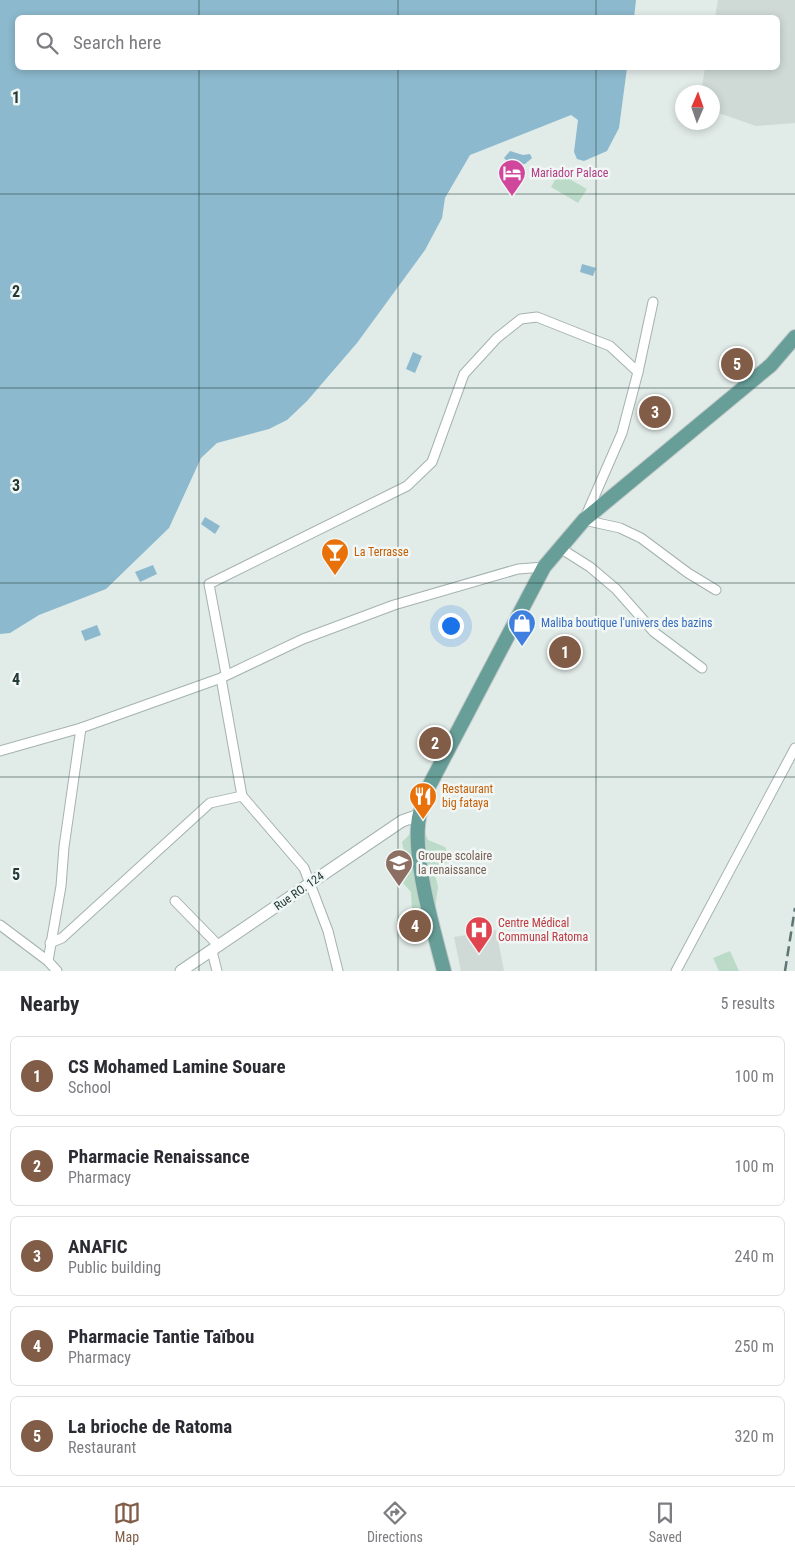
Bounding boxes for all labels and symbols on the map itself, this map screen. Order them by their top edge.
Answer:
north arrow [675,85,720,130]
text: 1 [12,88,20,107]
hotel icon: Mariador Palace [497,158,527,197]
place label: Mariador Palace [531,166,609,180]
text: 2 [12,282,20,301]
pin: 5 [721,345,753,383]
pin: 3 [639,393,671,431]
text: 3 [12,476,20,495]
bar icon: La Terrasse [320,537,350,576]
place label: La Terrasse [354,545,409,559]
shop icon: Maliba boutique l'univers des bazins [507,608,537,647]
your location [438,613,464,639]
place label: Maliba boutique l'univers des bazins [541,616,713,630]
pin: 1 [549,633,581,671]
text: 4 [12,670,20,689]
pin: 2 [419,724,451,762]
restaurant icon: Restaurant big fataya [408,781,438,820]
place label: Restaurant big fataya [442,782,494,810]
school or university icon: Groupe scolaire la renaissance [384,848,414,887]
place label: Groupe scolaire la renaissance [418,849,493,877]
text: 5 [12,865,20,884]
street label: Rue RO. 124 [272,869,327,913]
pin: 4 [399,907,431,945]
hospital icon: Centre Médical Communal Ratoma [464,915,494,954]
place label: Centre Médical Communal Ratoma [498,916,588,944]

